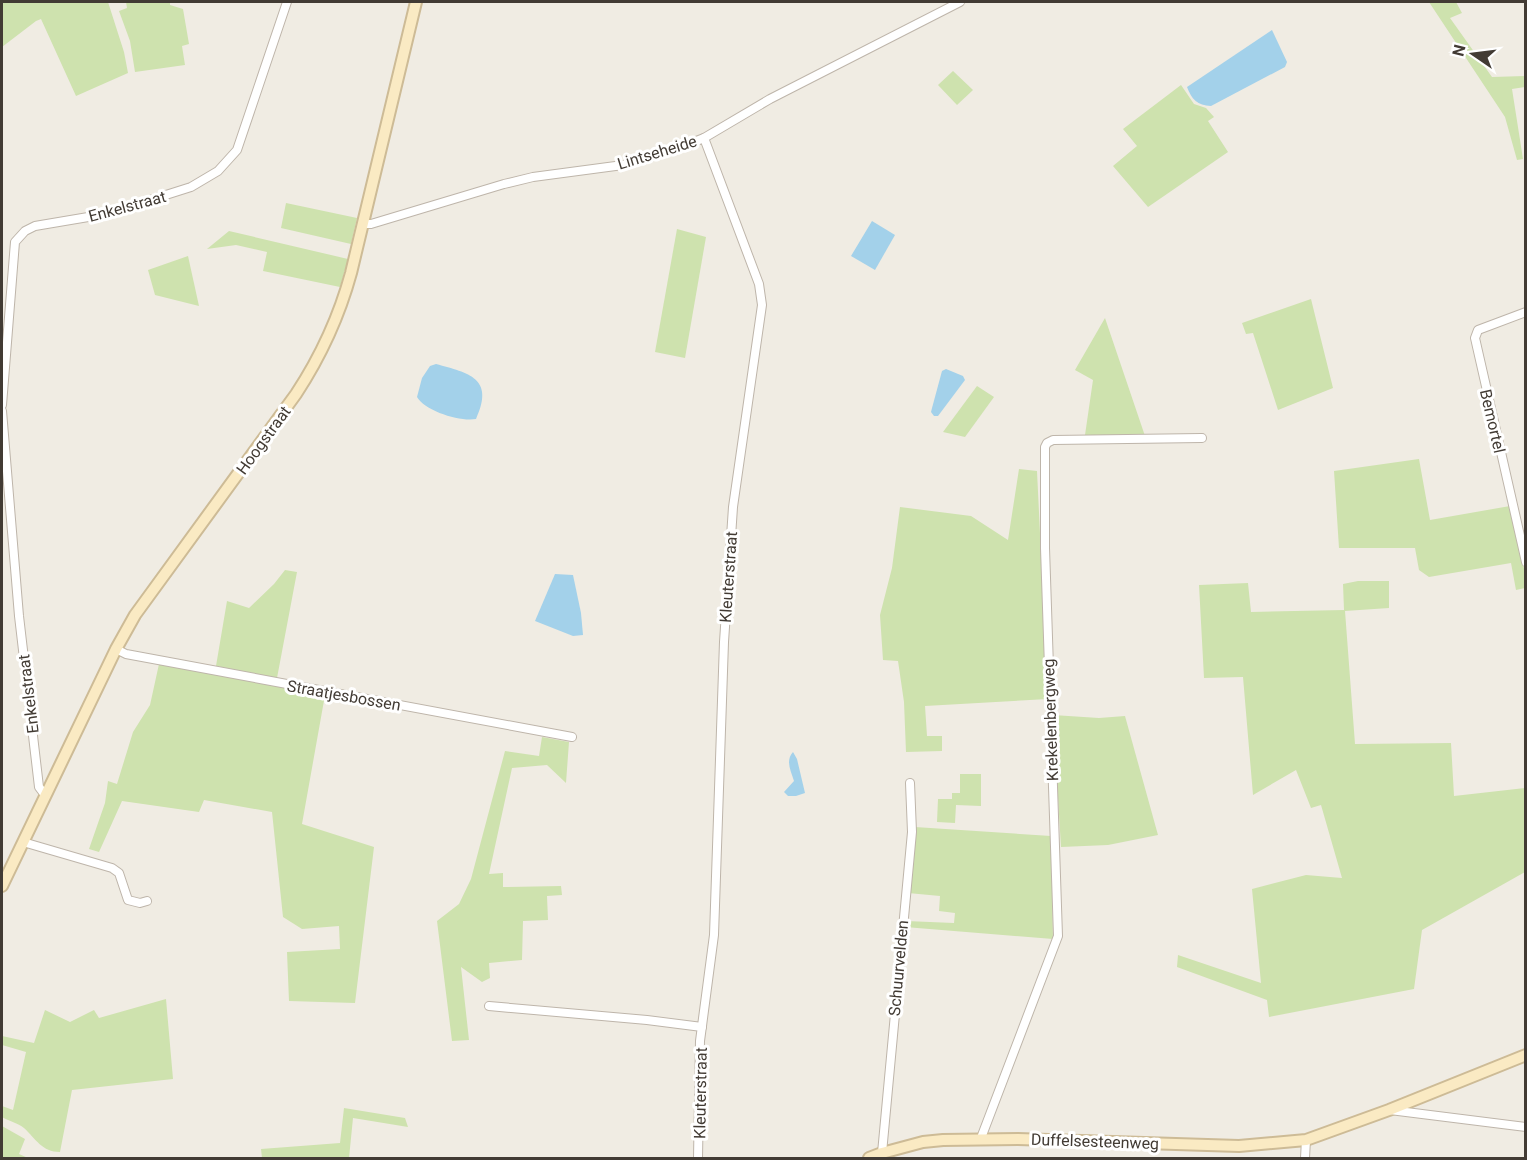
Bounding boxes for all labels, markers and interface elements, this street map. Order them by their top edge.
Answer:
north arrow [1443,24,1503,84]
text: N [1448,43,1470,58]
street label: Lintseheide [615,131,699,174]
street label: Enkelstraat [86,187,168,226]
street label: Bemortel [1476,387,1509,455]
street label: Hoogstraat [232,402,295,478]
street label: Kleuterstraat [716,531,741,623]
street label: Enkelstraat [14,653,43,735]
street label: Krekelenbergweg [1039,658,1062,782]
street label: Straatjesbossen [286,676,402,715]
street label: Schuurvelden [885,919,912,1017]
street label: Kleuterstraat [690,1047,711,1139]
street label: Duffelsesteenweg [1031,1130,1159,1153]

